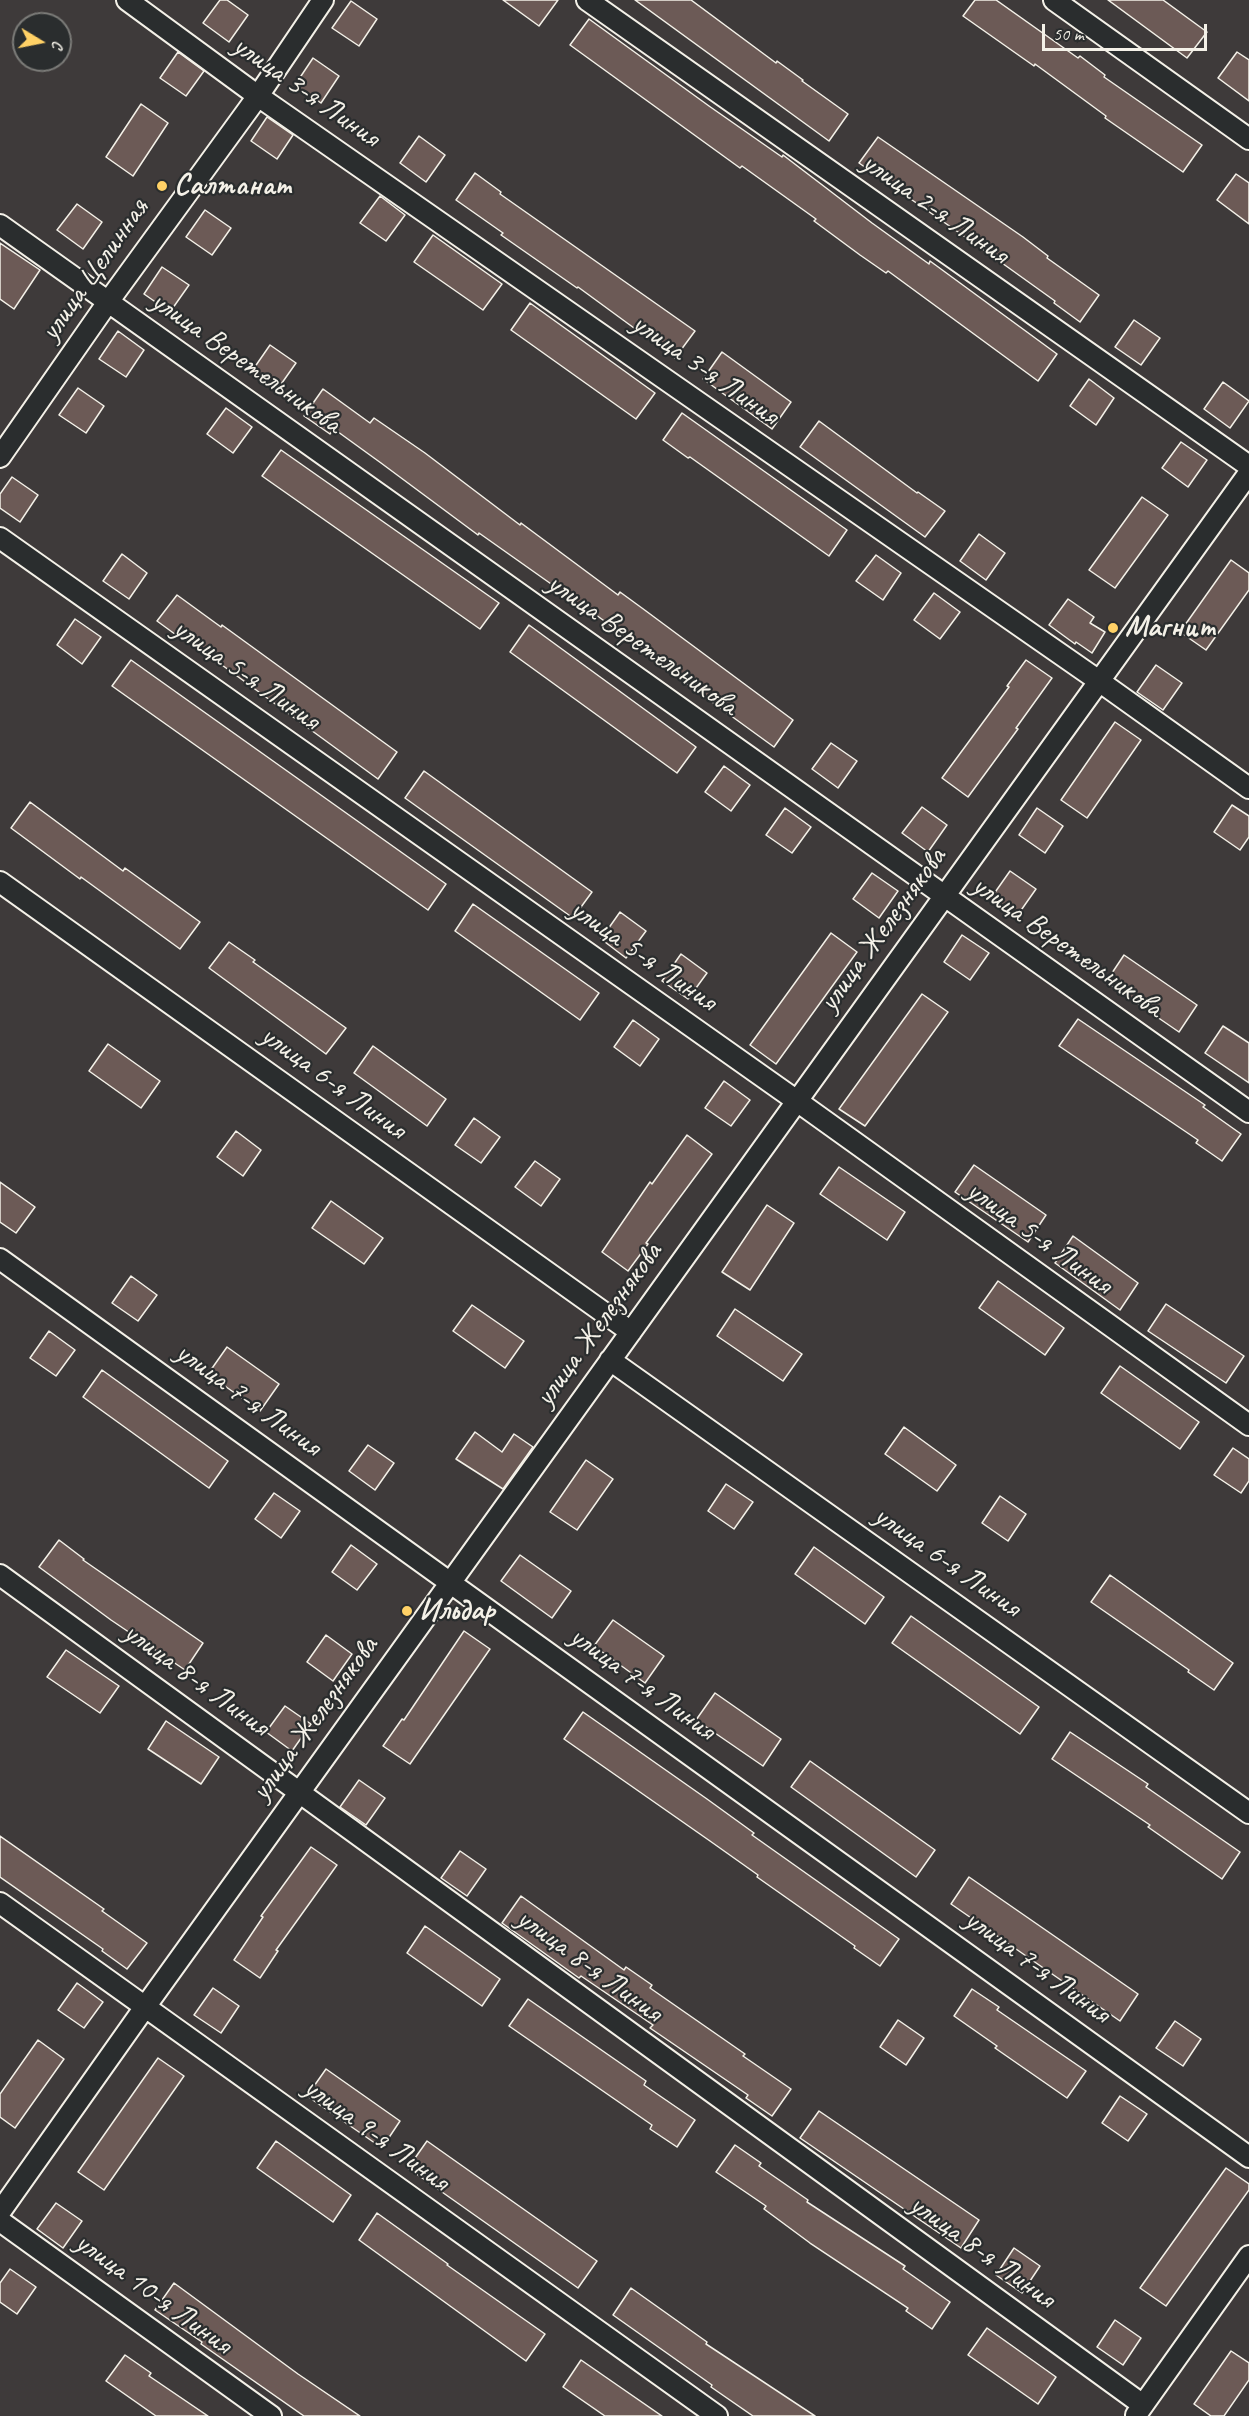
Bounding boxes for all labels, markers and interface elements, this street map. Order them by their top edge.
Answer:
north arrow [12,12,72,72]
scale bar [1045,12,1210,50]
text: 50 m [1053,23,1084,45]
street label: улица 3-я Линия [225,28,387,156]
text: С [47,39,68,50]
street label: улица 2-я Линия [854,145,1016,273]
place label: Салтанат [174,168,290,204]
marker: Салтанат [155,179,169,193]
street label: улица Целинная [33,192,157,348]
street label: улица Веретельникова [144,284,348,442]
street label: улица 3-я Линия [624,306,786,434]
street label: улица Веретельникова [540,566,744,724]
place label: Магнит [1125,610,1216,646]
street label: улица 5-я Линия [165,611,327,739]
marker: Магнит [1106,621,1120,635]
street label: улица Железнякова [811,841,955,1019]
street label: улица Веретельникова [965,868,1169,1026]
street label: улица 5-я Линия [562,892,724,1020]
street label: улица 6-я Линия [253,1018,413,1148]
street label: улица 5-я Линия [959,1173,1119,1303]
street label: улица Железнякова [527,1236,671,1414]
street label: улица 7-я Линия [168,1335,328,1465]
street label: улица 6-я Линия [866,1498,1028,1626]
place label: Ильдар [419,1593,495,1629]
marker: Ильдар [400,1604,414,1618]
street label: улица 8-я Линия [116,1615,276,1745]
street label: улица 7-я Линия [562,1619,722,1749]
street label: улица Железнякова [243,1630,387,1808]
street label: улица 8-я Линия [509,1901,669,2031]
street label: улица 7-я Линия [957,1902,1117,2032]
street label: улица 9-я Линия [296,2070,456,2200]
street label: улица 8-я Линия [902,2187,1062,2317]
street label: улица 10-я Линия [68,2225,238,2363]

